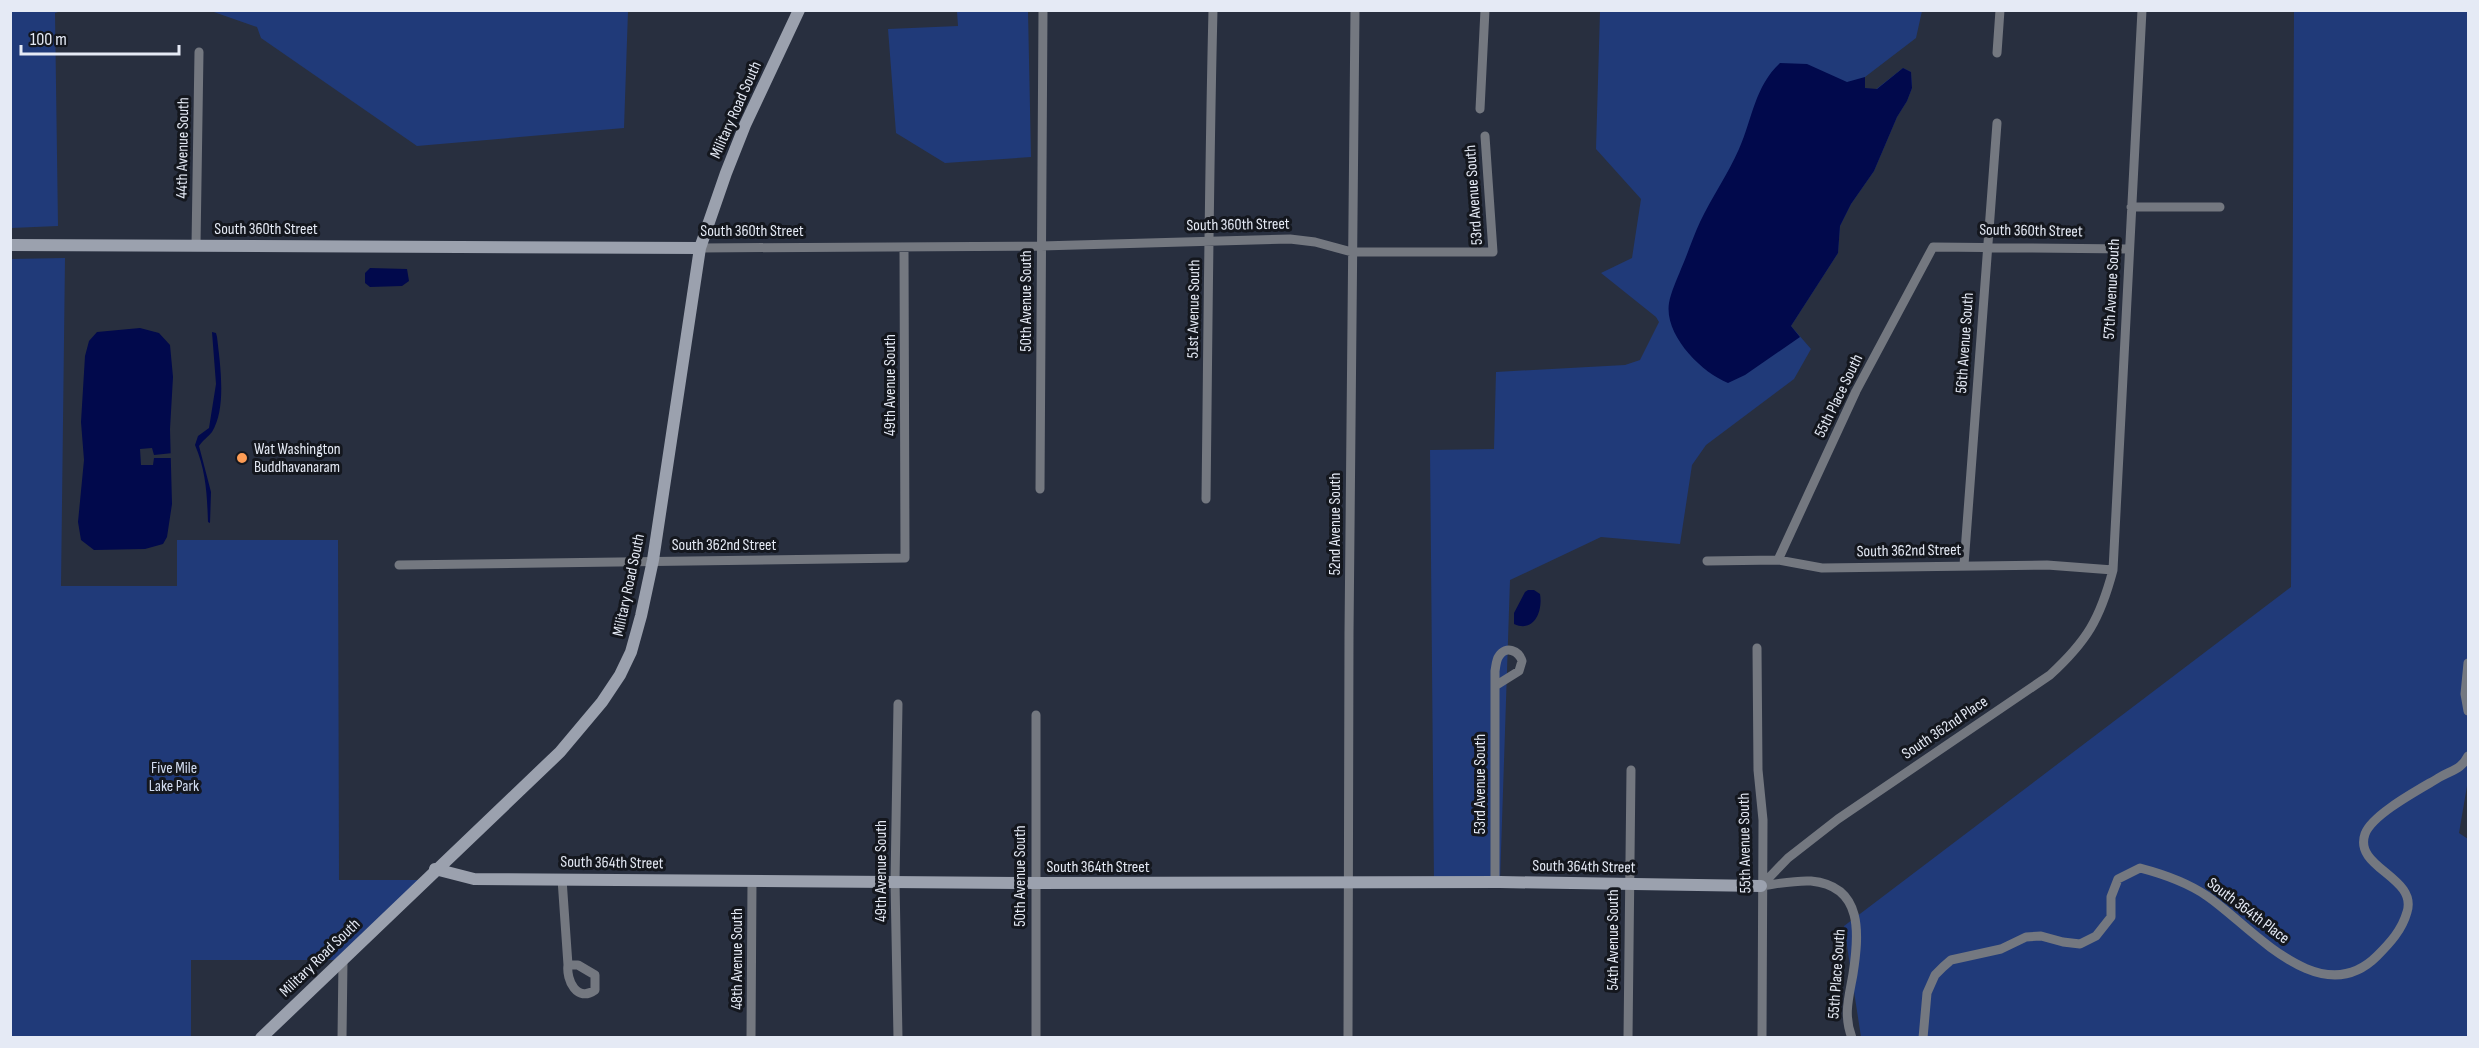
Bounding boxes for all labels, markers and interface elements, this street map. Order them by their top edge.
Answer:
scale bar [21,18,178,56]
text: 100 m [30,29,67,50]
street label: Military Road South [706,59,766,161]
street label: 44th Avenue South [173,97,193,199]
street label: 53rd Avenue South [1461,144,1487,246]
street label: South 360th Street [1186,215,1290,235]
street label: South 360th Street [214,220,318,239]
street label: South 360th Street [1979,221,2083,241]
street label: South 360th Street [700,222,804,241]
street label: 57th Avenue South [2100,238,2124,340]
street label: 50th Avenue South [1017,250,1036,352]
street label: 51st Avenue South [1184,259,1204,359]
street label: 56th Avenue South [1952,292,1978,394]
street label: 49th Avenue South [881,334,900,436]
street label: 55th Place South [1811,351,1867,441]
place label: Wat Washington Buddhavanaram [254,440,341,477]
marker: Wat Washington Buddhavanaram [235,451,249,465]
street label: 52nd Avenue South [1326,473,1345,575]
street label: Military Road South [609,532,649,638]
street label: South 362nd Street [672,536,776,555]
street label: South 362nd Street [1856,541,1962,561]
street label: South 362nd Place [1898,692,1992,764]
street label: 53rd Avenue South [1471,734,1490,834]
park label: Five Mile Lake Park [149,759,199,796]
street label: 55th Avenue South [1735,792,1755,894]
street label: 49th Avenue South [872,820,891,922]
street label: 50th Avenue South [1011,825,1030,927]
street label: South 364th Street [560,853,664,873]
street label: South 364th Street [1532,857,1636,877]
street label: South 364th Street [1046,858,1150,877]
street label: South 364th Place [2203,874,2293,948]
street label: 54th Avenue South [1604,890,1623,991]
street label: 48th Avenue South [728,908,747,1010]
street label: Military Road South [276,915,364,1001]
street label: 55th Place South [1824,928,1850,1020]

